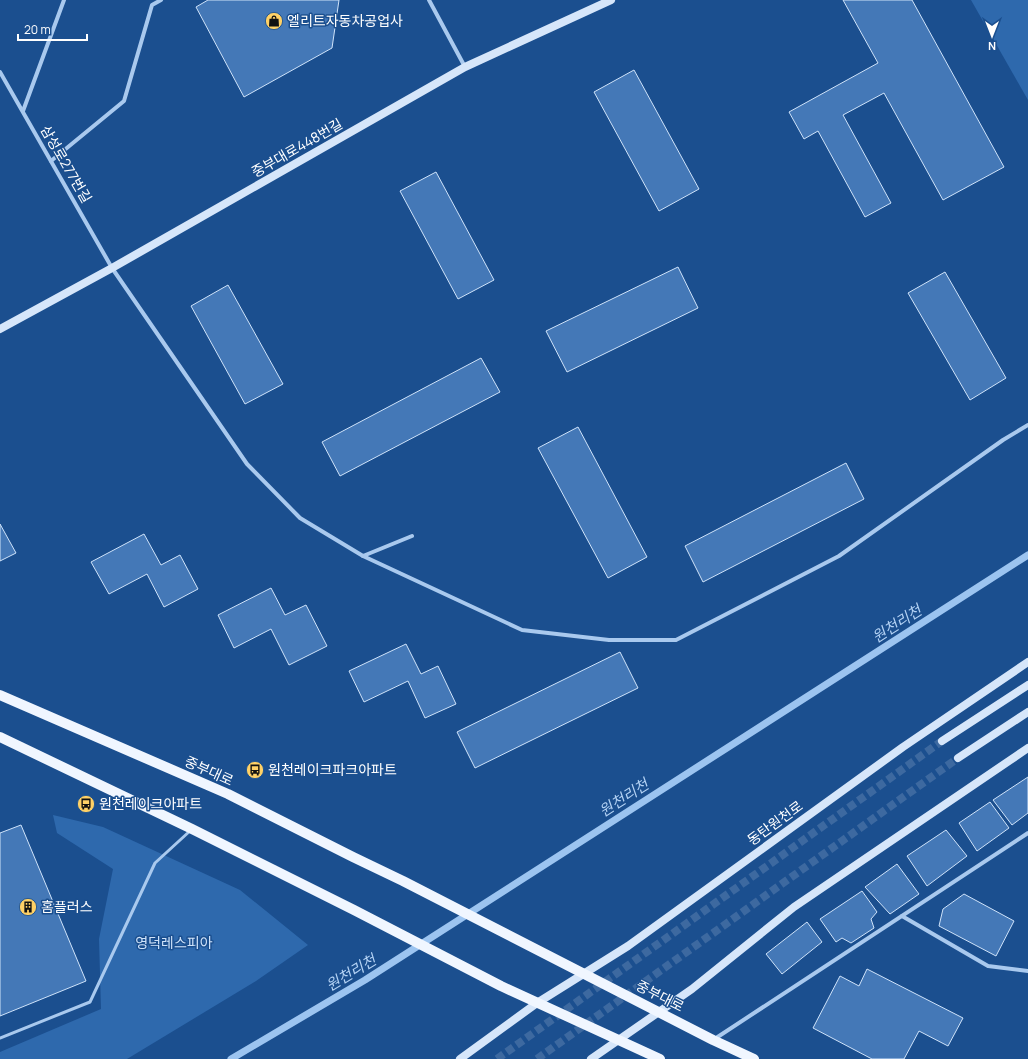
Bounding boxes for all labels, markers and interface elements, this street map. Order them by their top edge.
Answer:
shop icon: 엘리트자동차공업사 [264,11,284,31]
place label: 엘리트자동차공업사 [287,11,403,30]
scale bar [18,16,87,42]
north arrow [972,16,1012,56]
text: 20 m [24,21,51,38]
text: N [988,39,996,54]
street label: 중부대로448번길 [248,114,346,181]
street label: 삼성로277번길 [37,121,96,206]
water label: 원천리천 [868,599,927,647]
street label: 중부대로 [182,751,237,790]
bus stop icon: 원천레이크파크아파트 [245,760,265,780]
place label: 원천레이크파크아파트 [268,760,397,779]
water label: 원천리천 [595,773,654,821]
bus stop icon: 원천레이크아파트 [76,794,96,814]
place label: 원천레이크아파트 [99,794,202,813]
street label: 동탄원천로 [743,796,806,849]
building icon: 홈플러스 [18,897,38,917]
place label: 홈플러스 [41,897,93,916]
park label: 영덕레스피아 [135,933,213,952]
water label: 원천리천 [322,948,382,996]
street label: 중부대로 [633,975,688,1016]

